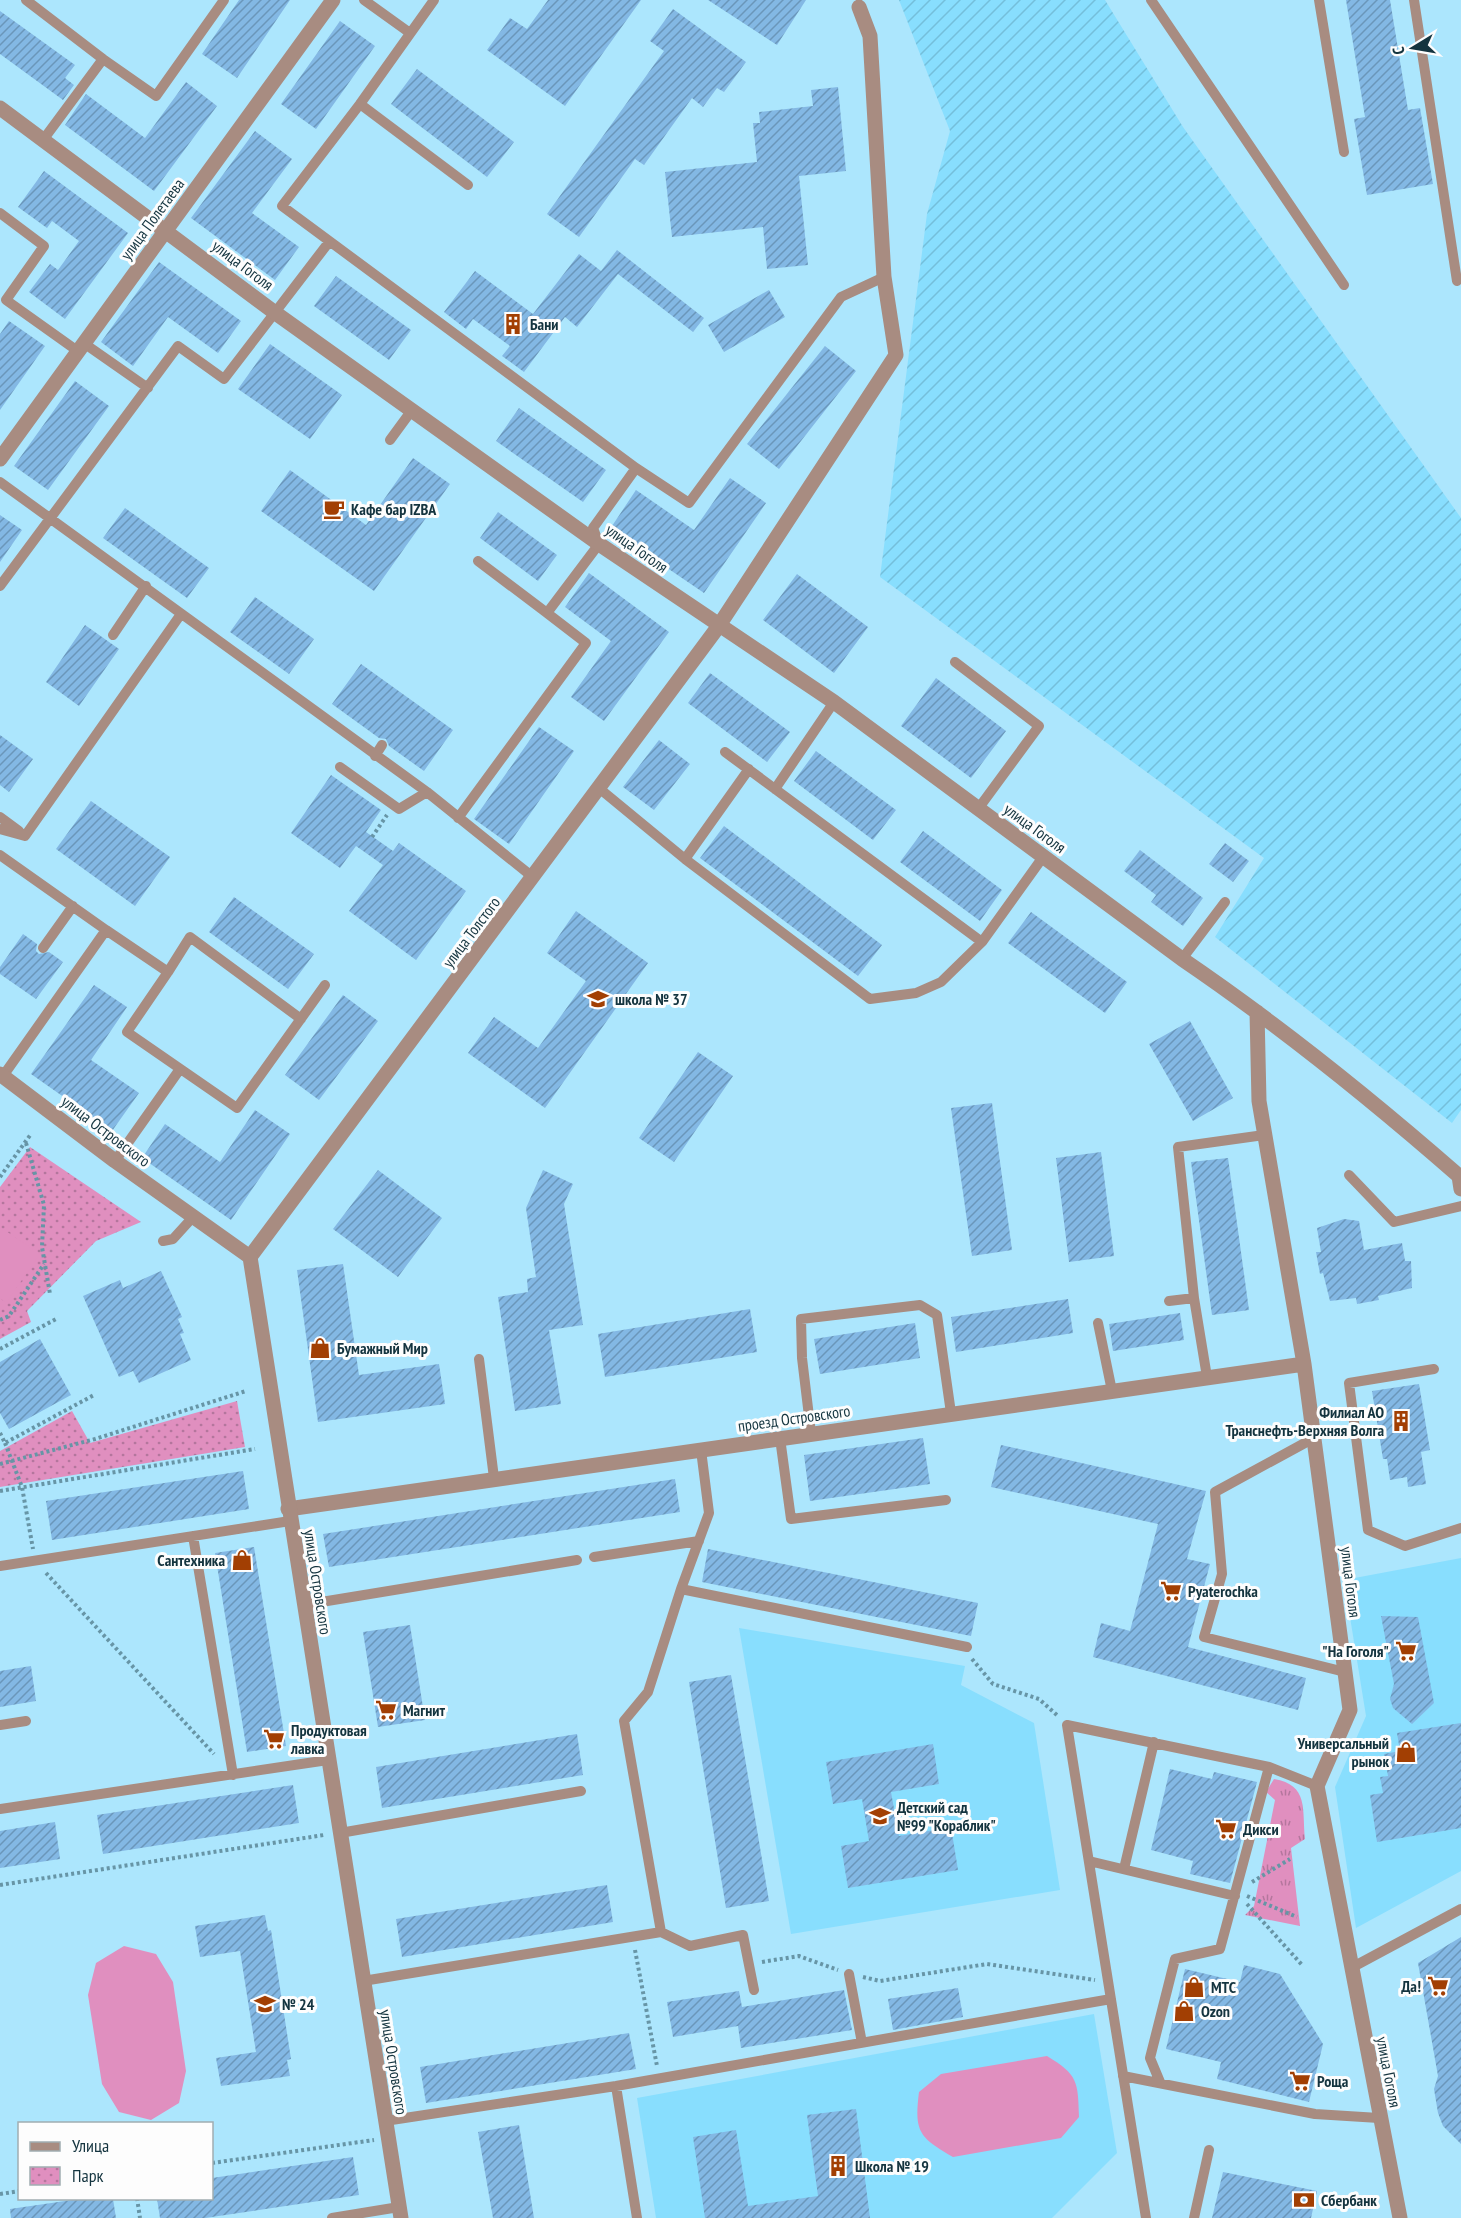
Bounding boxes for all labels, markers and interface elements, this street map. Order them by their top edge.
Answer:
north arrow [1383,18,1443,78]
text: С [1388,45,1409,56]
street label: улица Полетаева [116,174,188,264]
street label: улица Гоголя [208,235,278,295]
building icon: Бани [501,312,525,336]
place label: Бани [530,314,559,334]
cafe icon: Кафе бар IZBA [322,497,346,521]
place label: Кафе бар IZBA [351,499,437,519]
street label: улица Гоголя [602,519,672,577]
street label: улица Гоголя [1000,799,1070,857]
street label: улица Толстого [438,893,504,971]
school or university icon: школа № 37 [586,987,610,1011]
place label: школа № 37 [615,989,688,1009]
street label: улица Островского [58,1091,154,1171]
shop icon: Бумажный Мир [308,1336,332,1360]
place label: Бумажный Мир [337,1338,428,1358]
street label: проезд Островского [737,1400,852,1436]
place label: Филиал АО Транснефть-Верхняя Волга [1225,1402,1384,1440]
building icon: Филиал АО Транснефть-Верхняя Волга [1389,1409,1413,1433]
street label: улица Островского [300,1528,336,1636]
street label: улица Гоголя [1337,1545,1365,1619]
shop icon: Сантехника [230,1548,254,1572]
place label: Сантехника [157,1550,225,1570]
supermarket icon: Pyaterochka [1159,1579,1183,1603]
place label: Pyaterochka [1188,1581,1258,1601]
supermarket icon: "На Гоголя" [1394,1639,1418,1663]
place label: "На Гоголя" [1322,1641,1389,1661]
supermarket icon: Магнит [374,1698,398,1722]
place label: Магнит [403,1700,445,1720]
place label: Продуктовая лавка [290,1720,367,1758]
supermarket icon: Продуктовая лавка [262,1727,286,1751]
place label: Универсальный рынок [1296,1733,1389,1771]
shop icon: Универсальный рынок [1394,1740,1418,1764]
place label: Детский сад №99 "Кораблик" [897,1797,996,1835]
school or university icon: Детский сад №99 "Кораблик" [868,1804,892,1828]
supermarket icon: Дикси [1214,1817,1238,1841]
place label: Дикси [1243,1819,1279,1839]
supermarket icon: Да! [1426,1974,1450,1998]
shop icon: МТС [1182,1975,1206,1999]
place label: Да! [1401,1976,1421,1996]
place label: МТС [1211,1977,1237,1997]
school or university icon: № 24 [253,1992,277,2016]
place label: № 24 [282,1994,315,2014]
shop icon: Ozon [1172,1999,1196,2023]
place label: Ozon [1201,2001,1230,2021]
street label: улица Островского [376,2008,412,2116]
street label: улица Гоголя [1372,2035,1406,2109]
supermarket icon: Роща [1288,2069,1312,2093]
place label: Роща [1317,2071,1349,2091]
legend [18,2122,213,2200]
text: Улица [72,2134,109,2157]
building icon: Школа № 19 [826,2154,850,2178]
place label: Школа № 19 [855,2156,929,2176]
text: Парк [72,2164,103,2187]
bank icon: Сбербанк [1292,2188,1316,2212]
place label: Сбербанк [1321,2190,1377,2210]

